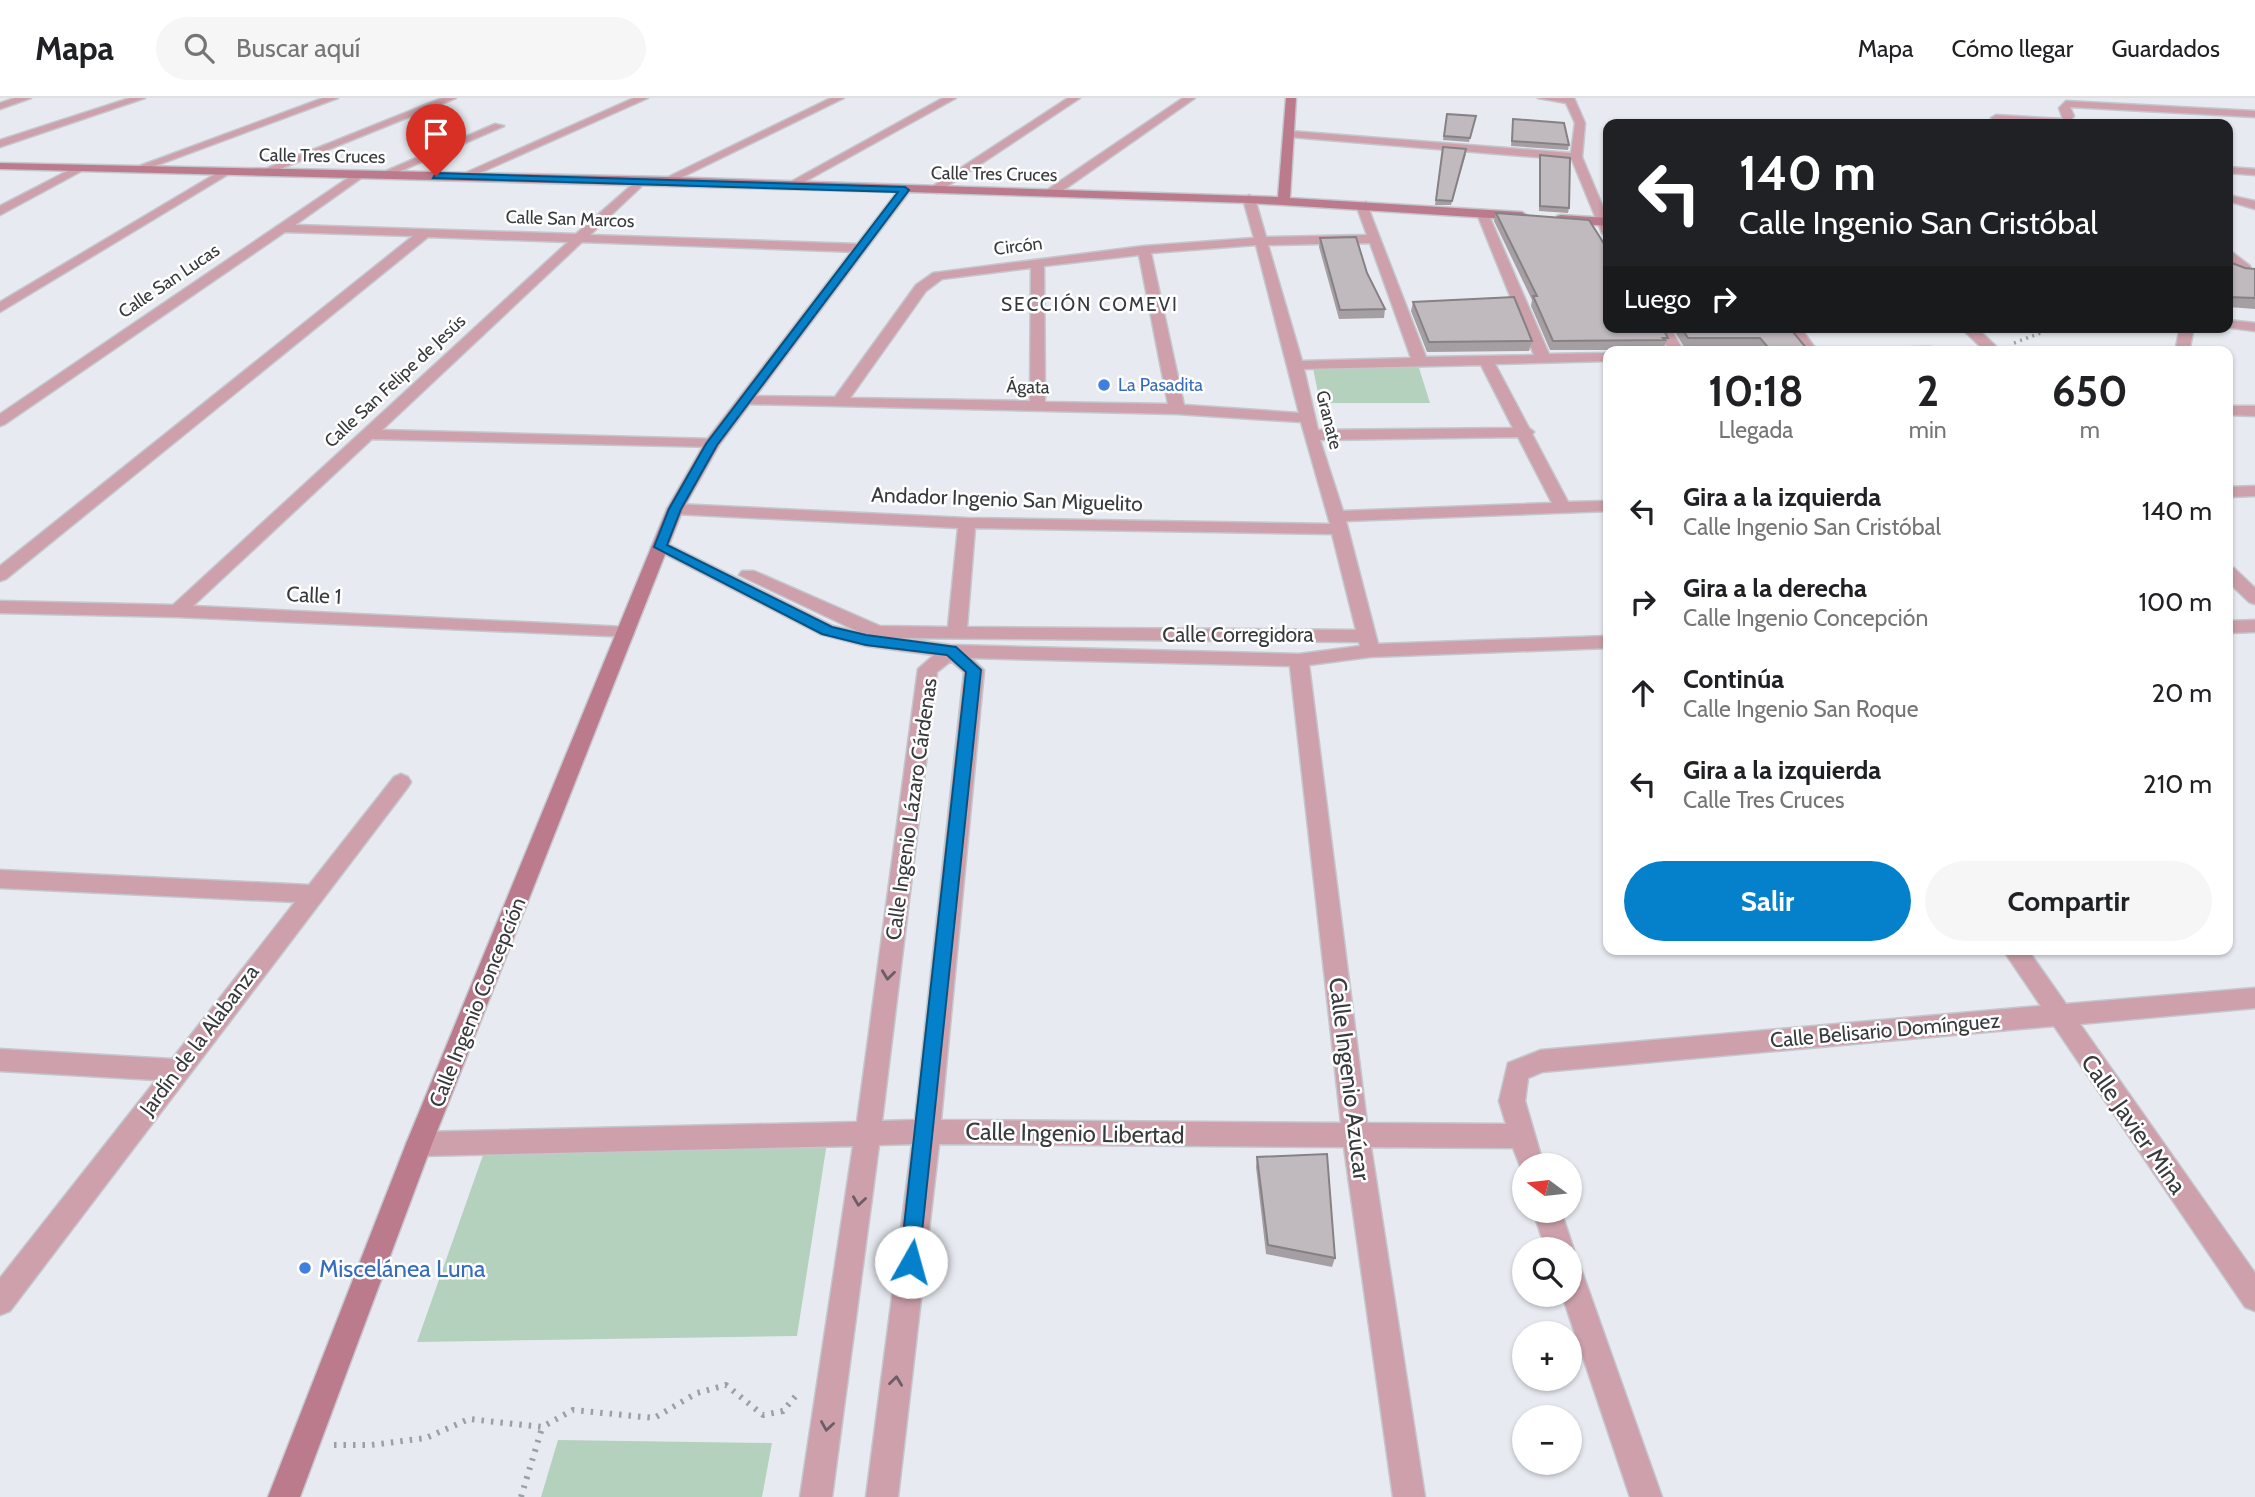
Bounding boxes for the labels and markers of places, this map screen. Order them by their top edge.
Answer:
pin [406,104,466,176]
place label: La Pasadita [1118,374,1203,396]
marker: La Pasadita [1096,377,1112,393]
place label: Miscelánea Luna [319,1254,486,1283]
marker: Miscelánea Luna [297,1260,313,1276]

